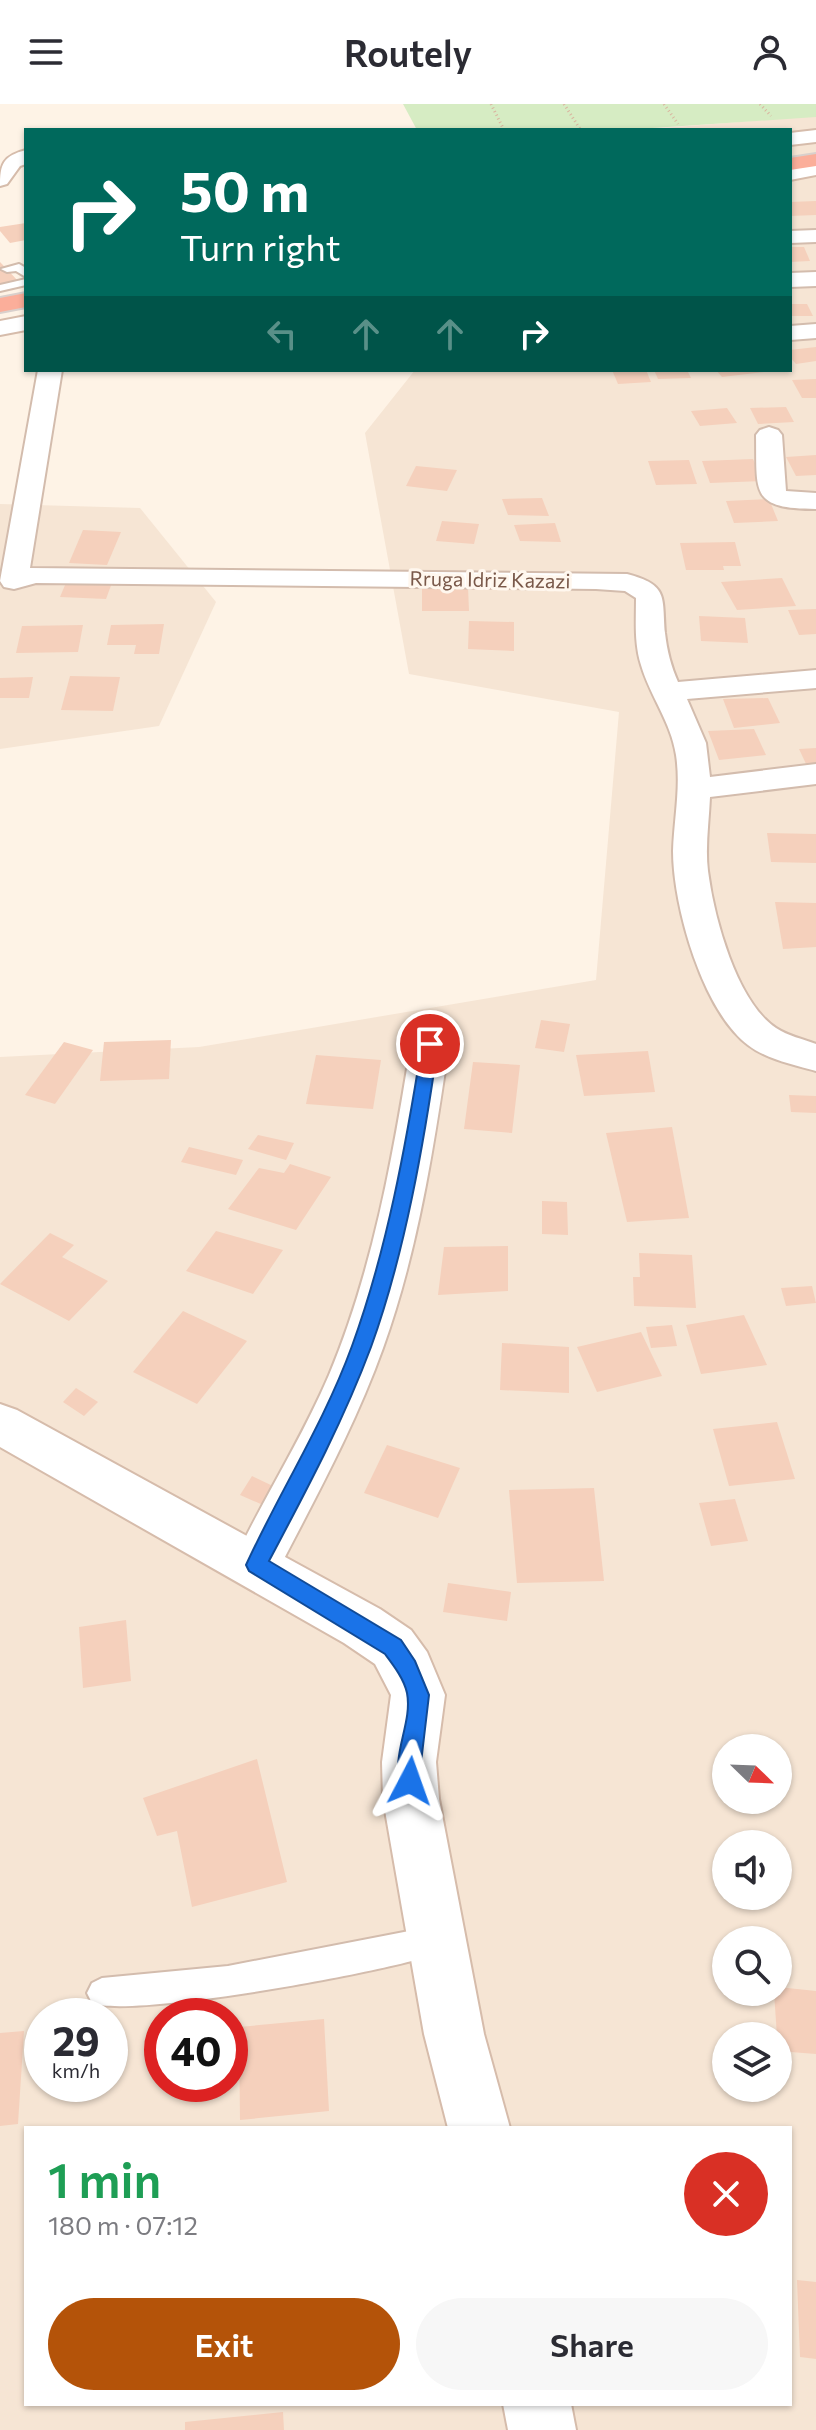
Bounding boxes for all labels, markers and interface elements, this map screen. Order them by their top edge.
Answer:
icon: menu [24,30,68,74]
text: Routely [344,30,472,74]
icon: person [748,30,792,74]
text: 50 m [180,155,309,224]
icon: right [48,160,152,264]
text: Turn right [180,224,341,268]
icon: left [260,312,304,356]
icon: ahead [344,312,388,356]
icon: ahead [428,312,472,356]
icon: right [512,312,556,356]
street label: Rruga Idriz Kazazi [409,566,571,592]
pin [396,1010,464,1078]
icon: arrive [408,1022,452,1066]
north arrow [712,1734,792,1814]
map controls [712,1734,792,2102]
position arrow [368,1739,452,1823]
button: sound [712,1830,792,1910]
button: search [712,1926,792,2006]
speed limit sign: 40 [144,1998,248,2102]
text: 29 [52,2015,100,2064]
button: layers [712,2022,792,2102]
text: km/h [52,2058,100,2082]
text: 1 min [48,2149,161,2208]
button: close [684,2152,768,2236]
text: 180 m · 07:12 [48,2209,198,2240]
button: Exit [48,2298,400,2390]
button: Share [416,2298,768,2390]

